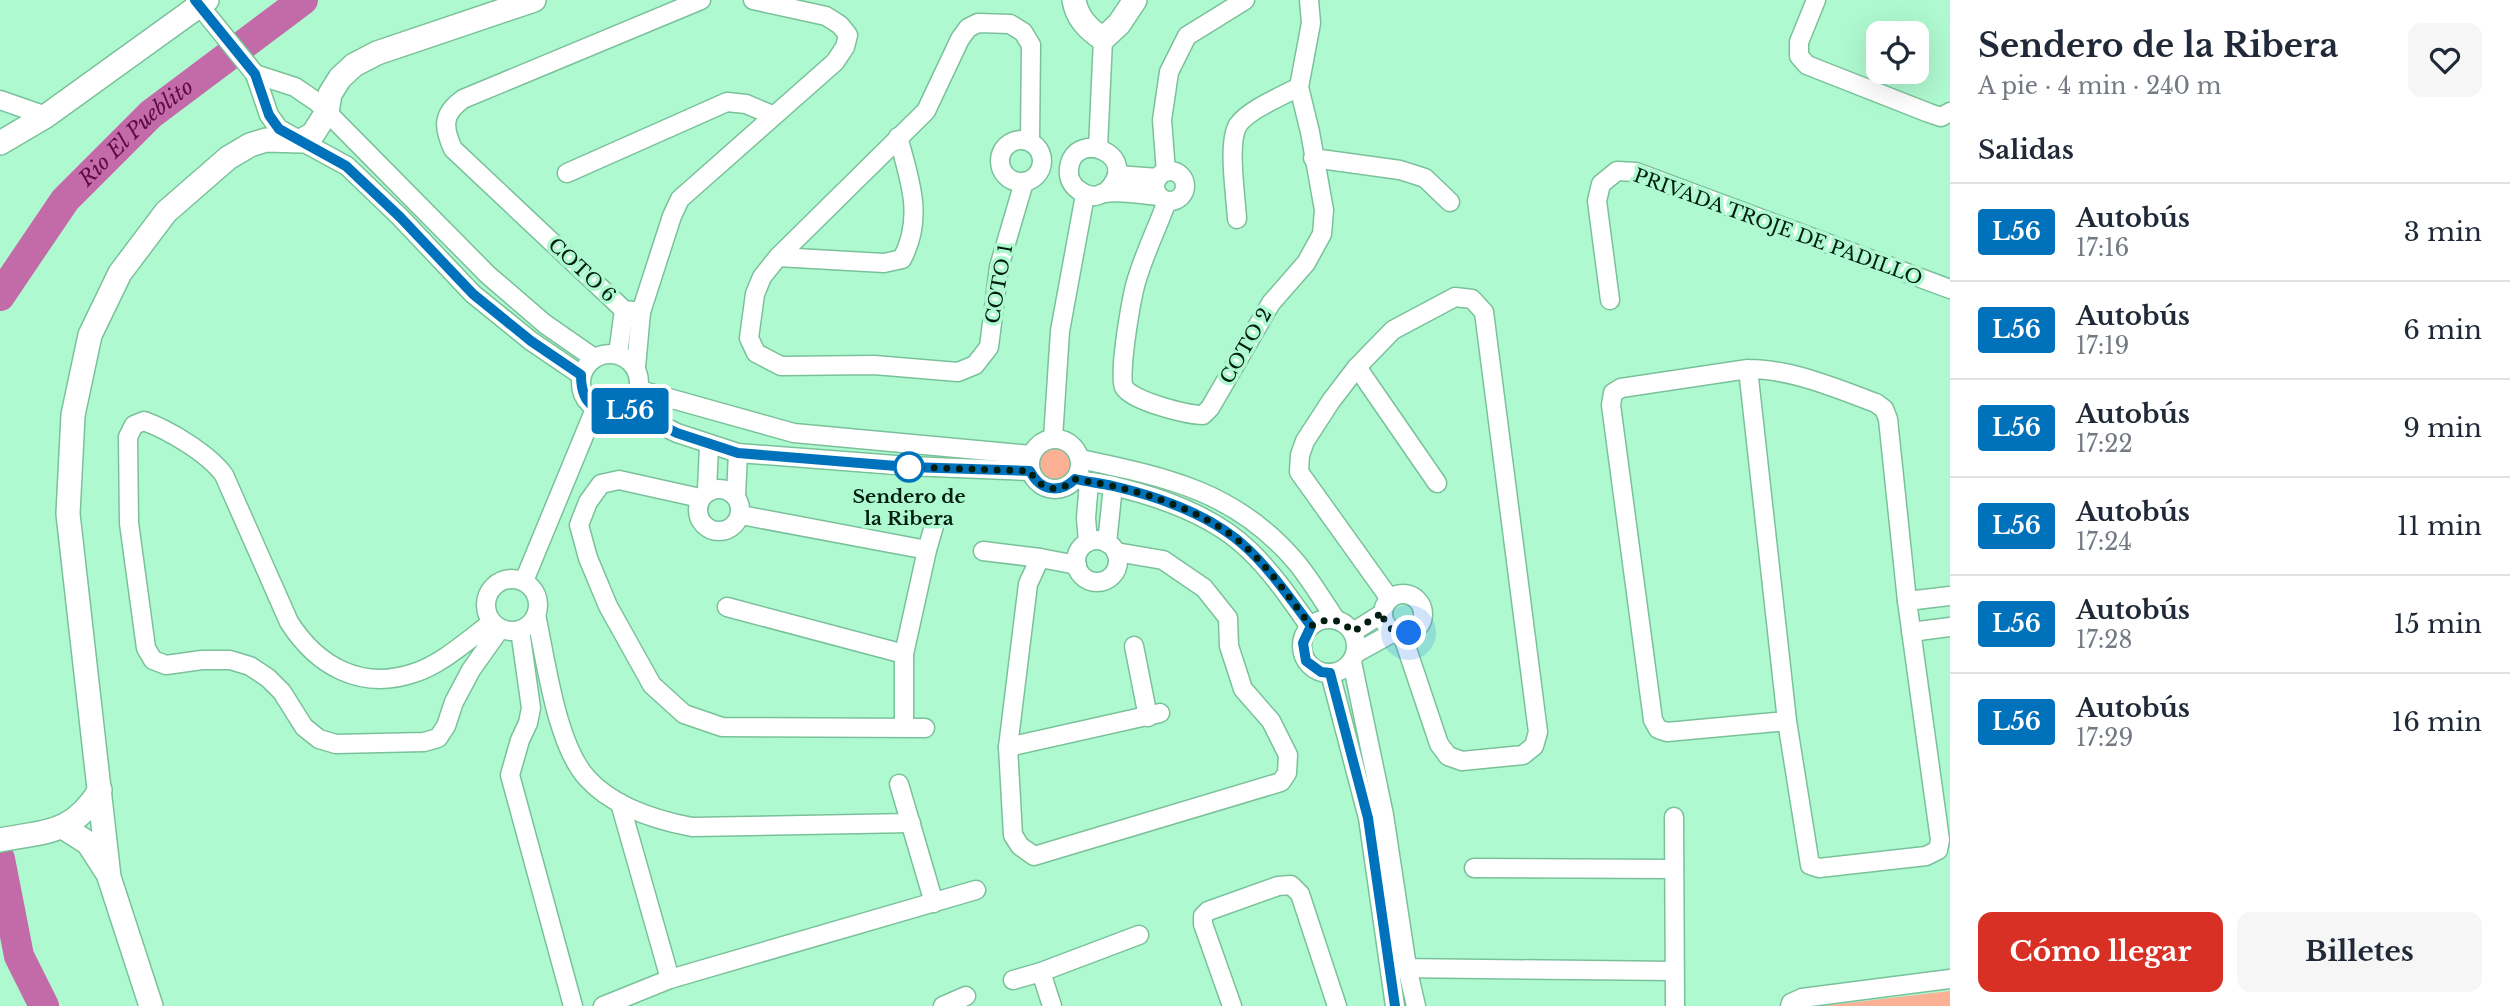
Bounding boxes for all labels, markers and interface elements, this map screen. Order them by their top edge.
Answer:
map controls [1866,21,1929,84]
button: locate [1866,21,1929,84]
button: heart [2408,23,2482,97]
text: Sendero de la Ribera [1978,25,2338,66]
text: A pie · 4 min · 240 m [1978,72,2221,100]
water label: Rio El Pueblito [73,74,199,192]
text: Salidas [1978,134,2074,166]
street label: PRIVADA TROJE DE PADILLO [1630,164,1926,290]
text: Autobús [2076,202,2190,234]
text: 3 min [2404,216,2482,248]
text: L56 [1992,217,2041,246]
street label: COTO 6 [544,233,620,307]
text: 17:16 [2076,234,2129,262]
street label: COTO 1 [981,243,1017,325]
text: Autobús [2076,300,2190,332]
street label: COTO 2 [1215,304,1277,388]
text: 6 min [2403,314,2482,346]
text: L56 [1992,315,2041,344]
text: 17:19 [2076,332,2129,360]
line badge: L56 [590,388,670,434]
text: L56 [606,396,654,425]
text: Autobús [2076,398,2190,430]
text: 9 min [2403,412,2482,444]
text: L56 [1992,413,2041,442]
text: 17:22 [2076,430,2133,458]
marker: Sendero de la Ribera [894,452,924,482]
place label: Sendero de la Ribera [852,485,966,530]
text: Autobús [2076,496,2190,528]
text: 11 min [2397,510,2482,542]
text: L56 [1992,511,2041,540]
text: 17:24 [2076,528,2132,556]
text: Autobús [2076,594,2190,626]
text: 15 min [2393,608,2482,640]
text: L56 [1992,609,2041,638]
your location [1391,615,1426,650]
text: 17:28 [2076,626,2132,654]
text: Autobús [2076,692,2190,724]
text: 16 min [2392,706,2482,738]
text: L56 [1992,707,2041,736]
text: 17:29 [2076,724,2133,752]
button: Cómo llegar [1978,912,2223,992]
button: Billetes [2237,912,2482,992]

